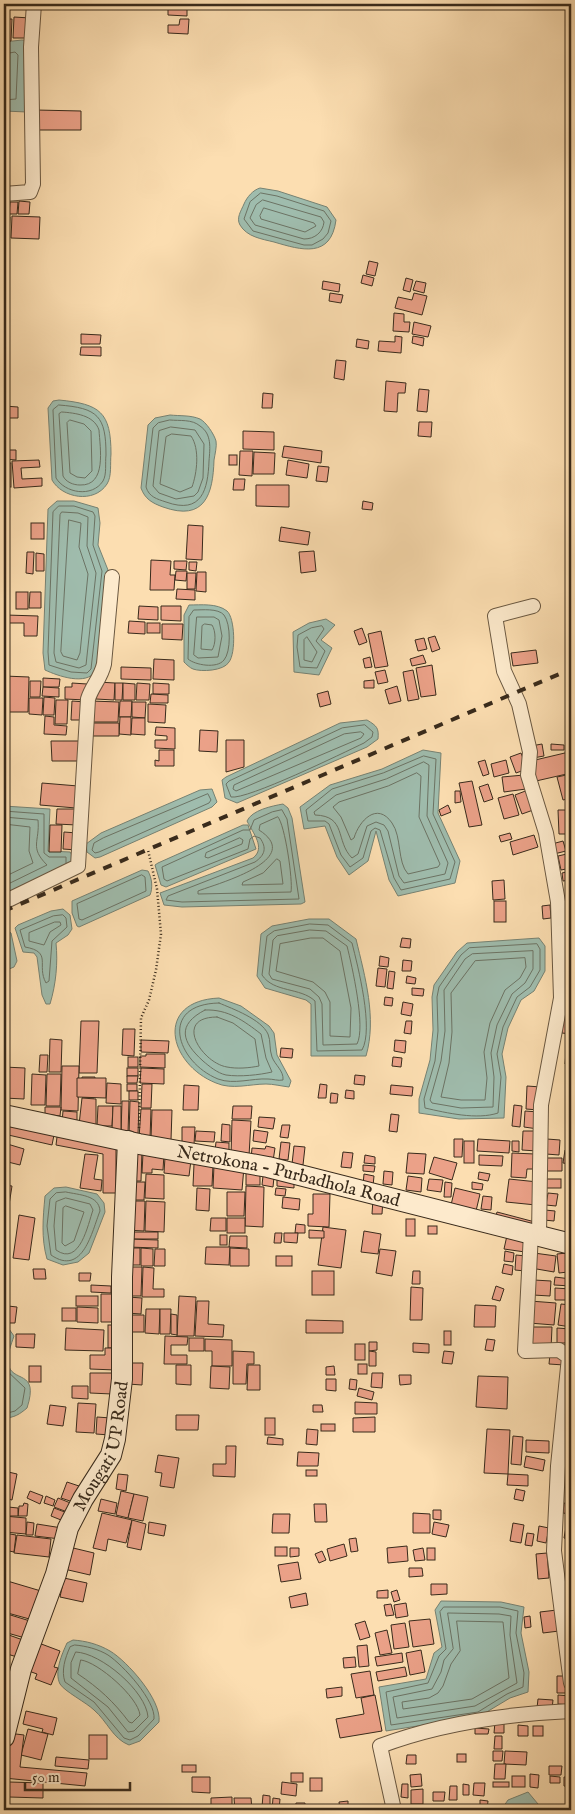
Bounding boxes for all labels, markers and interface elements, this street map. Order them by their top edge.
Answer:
street label: Netrokona - Purbadhola Road [175,1141,403,1213]
street label: Mougati UP Road [69,1380,135,1515]
scale bar [25,1759,130,1791]
text: 50 m [32,1768,60,1787]

